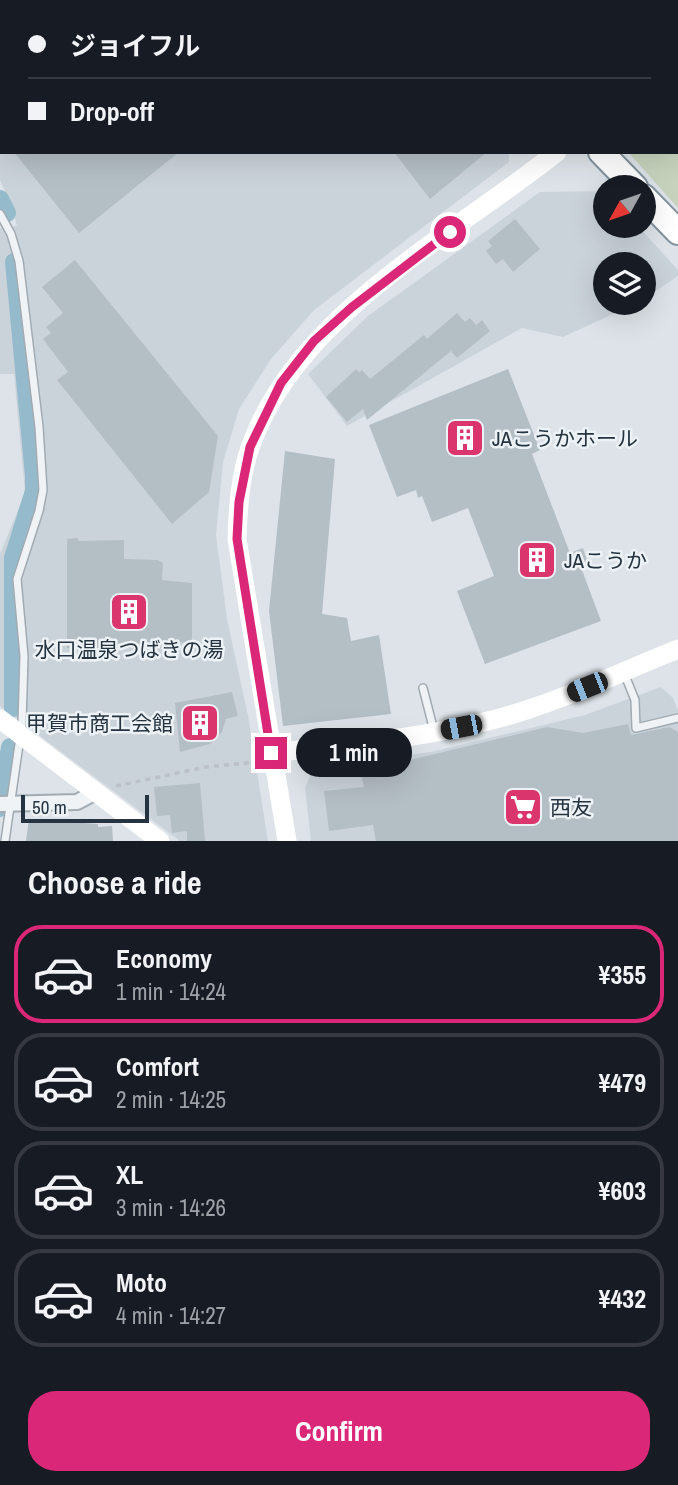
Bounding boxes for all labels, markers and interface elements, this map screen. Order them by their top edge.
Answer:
text: ジョイフル [70,28,200,63]
text: Drop-off [70,94,154,129]
north arrow [593,175,656,238]
map controls [593,175,656,315]
route start [434,216,466,248]
button: layers [593,252,656,315]
building icon: JAこうかホール [444,417,486,459]
place label: JAこうかホール [492,424,638,453]
building icon: JAこうか [516,539,558,581]
place label: JAこうか [564,546,647,575]
building icon: 水口温泉つばきの湯 [108,591,150,633]
place label: 水口温泉つばきの湯 [35,635,224,664]
car [564,669,611,705]
building icon: 甲賀市商工会館 [179,702,221,744]
place label: 甲賀市商工会館 [26,709,173,738]
car [439,713,484,741]
callout: 1 min [296,728,411,778]
route end [255,737,287,769]
text: 1 min [329,737,379,768]
supermarket icon: 西友 [502,786,544,828]
scale bar [21,792,149,824]
place label: 西友 [550,793,592,822]
text: 50 m [32,794,67,820]
text: Choose a ride [28,861,202,904]
text: Economy [116,941,212,976]
icon: car [32,943,95,1006]
text: ¥355 [599,957,646,992]
text: 1 min · 14:24 [116,976,226,1007]
text: Comfort [116,1049,199,1084]
icon: car [32,1051,95,1114]
text: ¥479 [599,1065,646,1100]
text: 2 min · 14:25 [116,1084,226,1115]
text: XL [116,1157,143,1192]
icon: car [32,1159,95,1222]
text: ¥603 [599,1173,646,1208]
text: 3 min · 14:26 [116,1192,226,1223]
text: Moto [116,1265,167,1300]
icon: car [32,1267,95,1330]
text: ¥432 [599,1281,646,1316]
text: 4 min · 14:27 [116,1300,226,1331]
button: Confirm [28,1391,650,1471]

